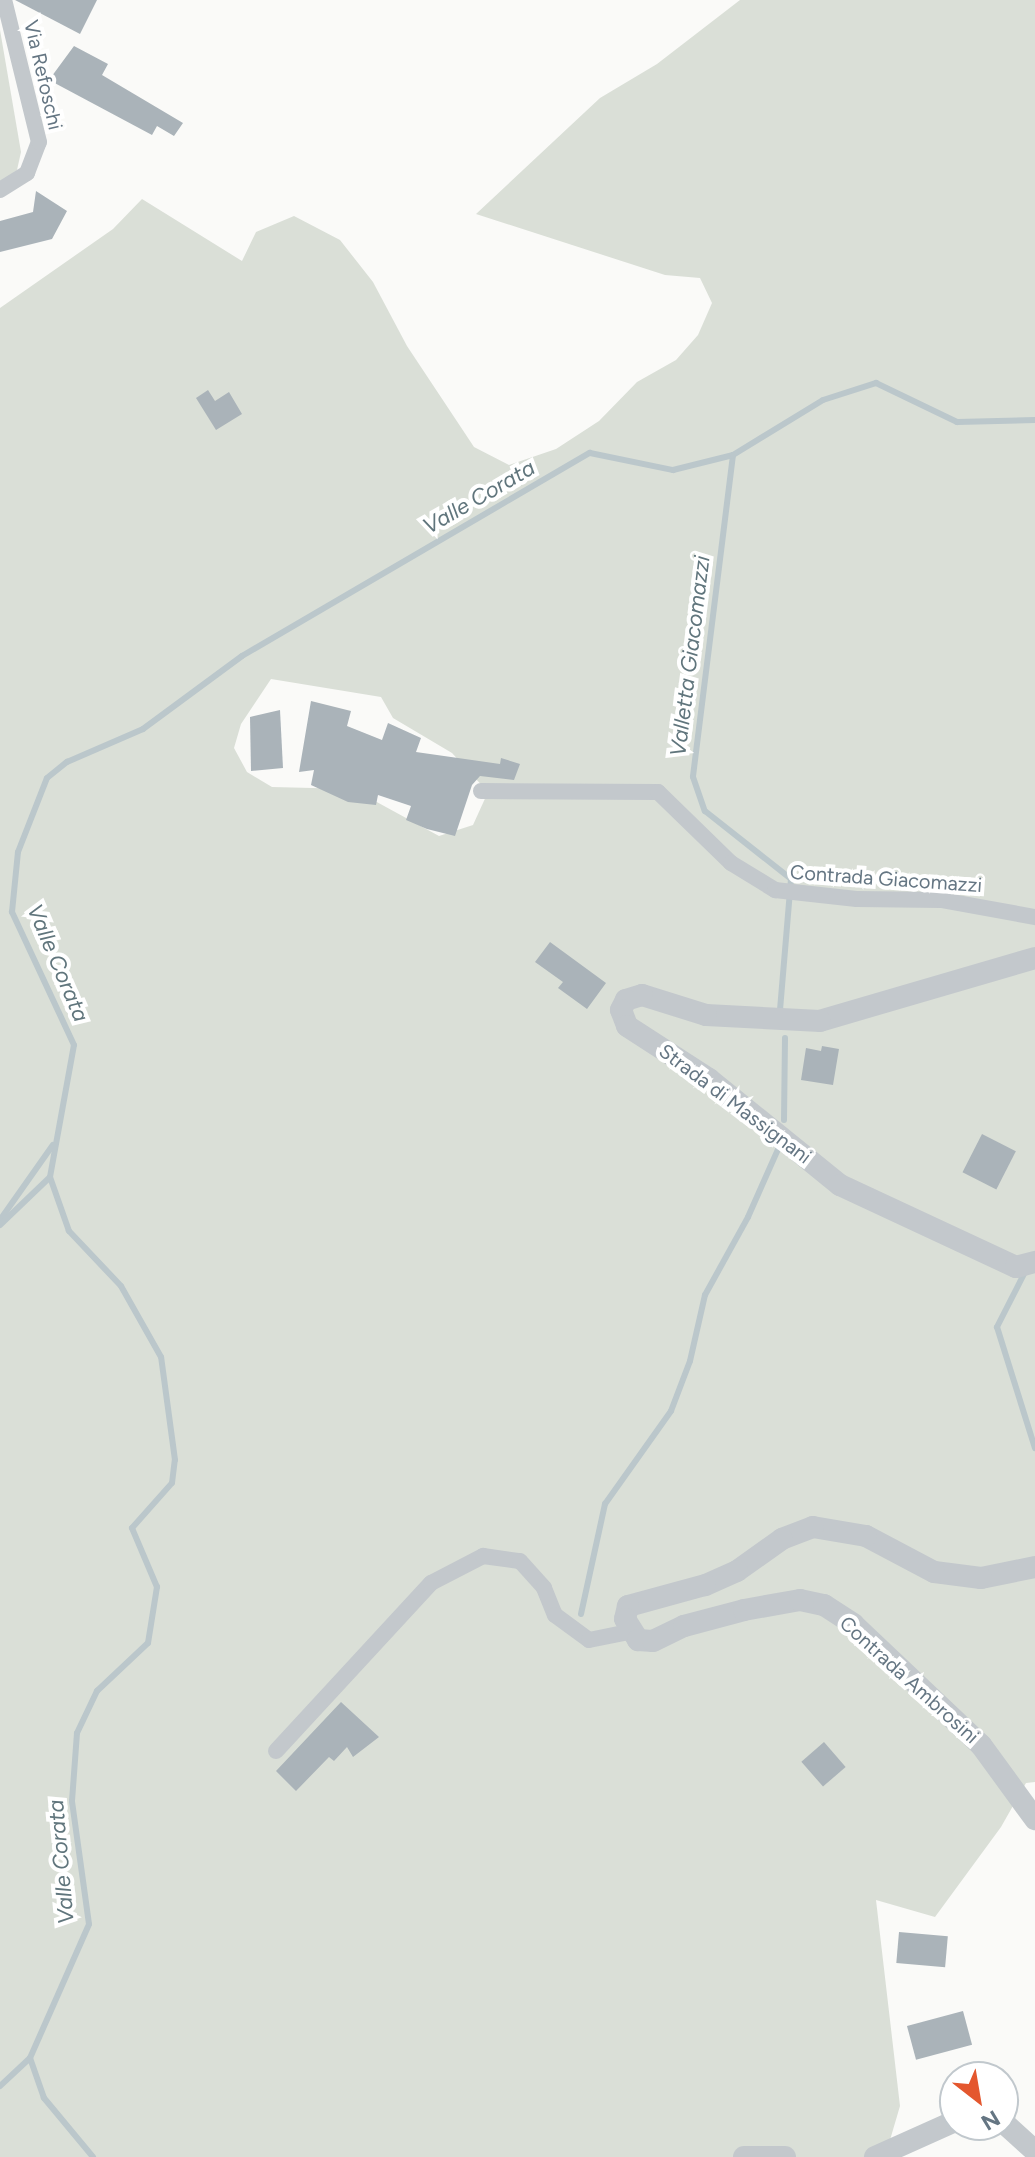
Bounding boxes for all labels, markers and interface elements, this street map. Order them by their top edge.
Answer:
street label: Via Refoschi [19,18,67,132]
water label: Valle Corata [418,454,540,540]
water label: Valletta Giacomazzi [665,554,715,758]
street label: Contrada Giacomazzi [789,860,983,898]
water label: Valle Corata [21,900,95,1026]
street label: Strada di Massignani [654,1039,816,1169]
street label: Contrada Ambrosini [834,1611,984,1749]
water label: Valle Corata [42,1799,80,1925]
north arrow [939,2061,1019,2141]
text: N [976,2104,1005,2136]

